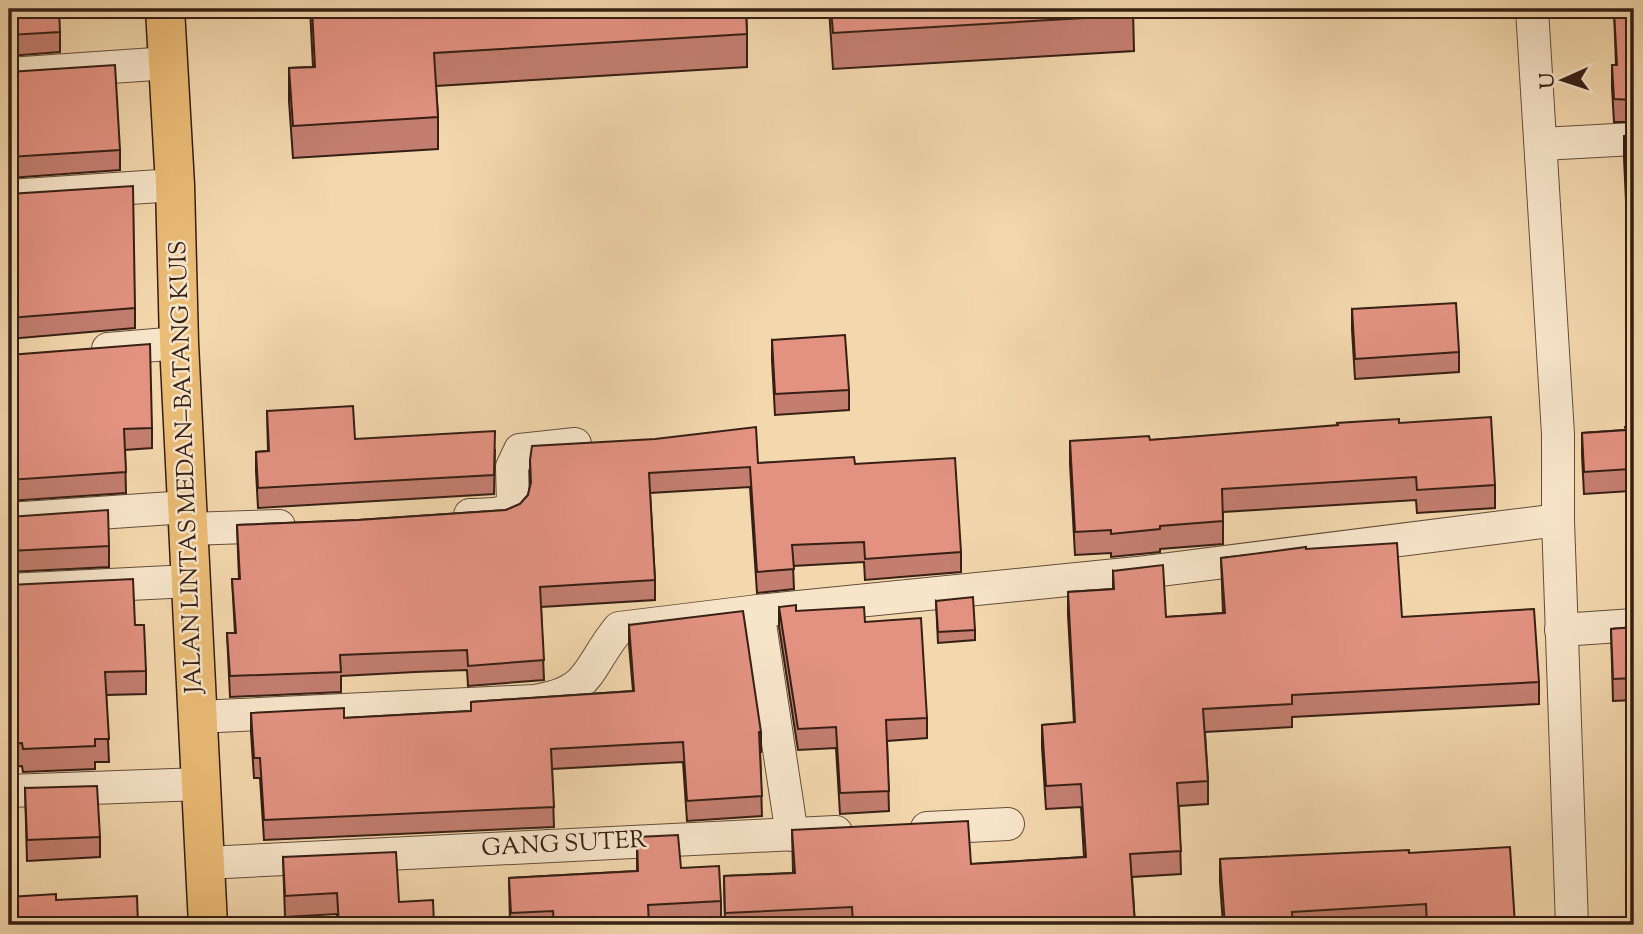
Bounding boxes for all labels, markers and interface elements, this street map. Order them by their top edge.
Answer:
north arrow [1528,46,1598,116]
text: U [1535,72,1562,89]
street label: JALAN LINTAS MEDAN–BATANG KUIS [162,240,212,696]
street label: GANG SUTER [480,824,648,866]

